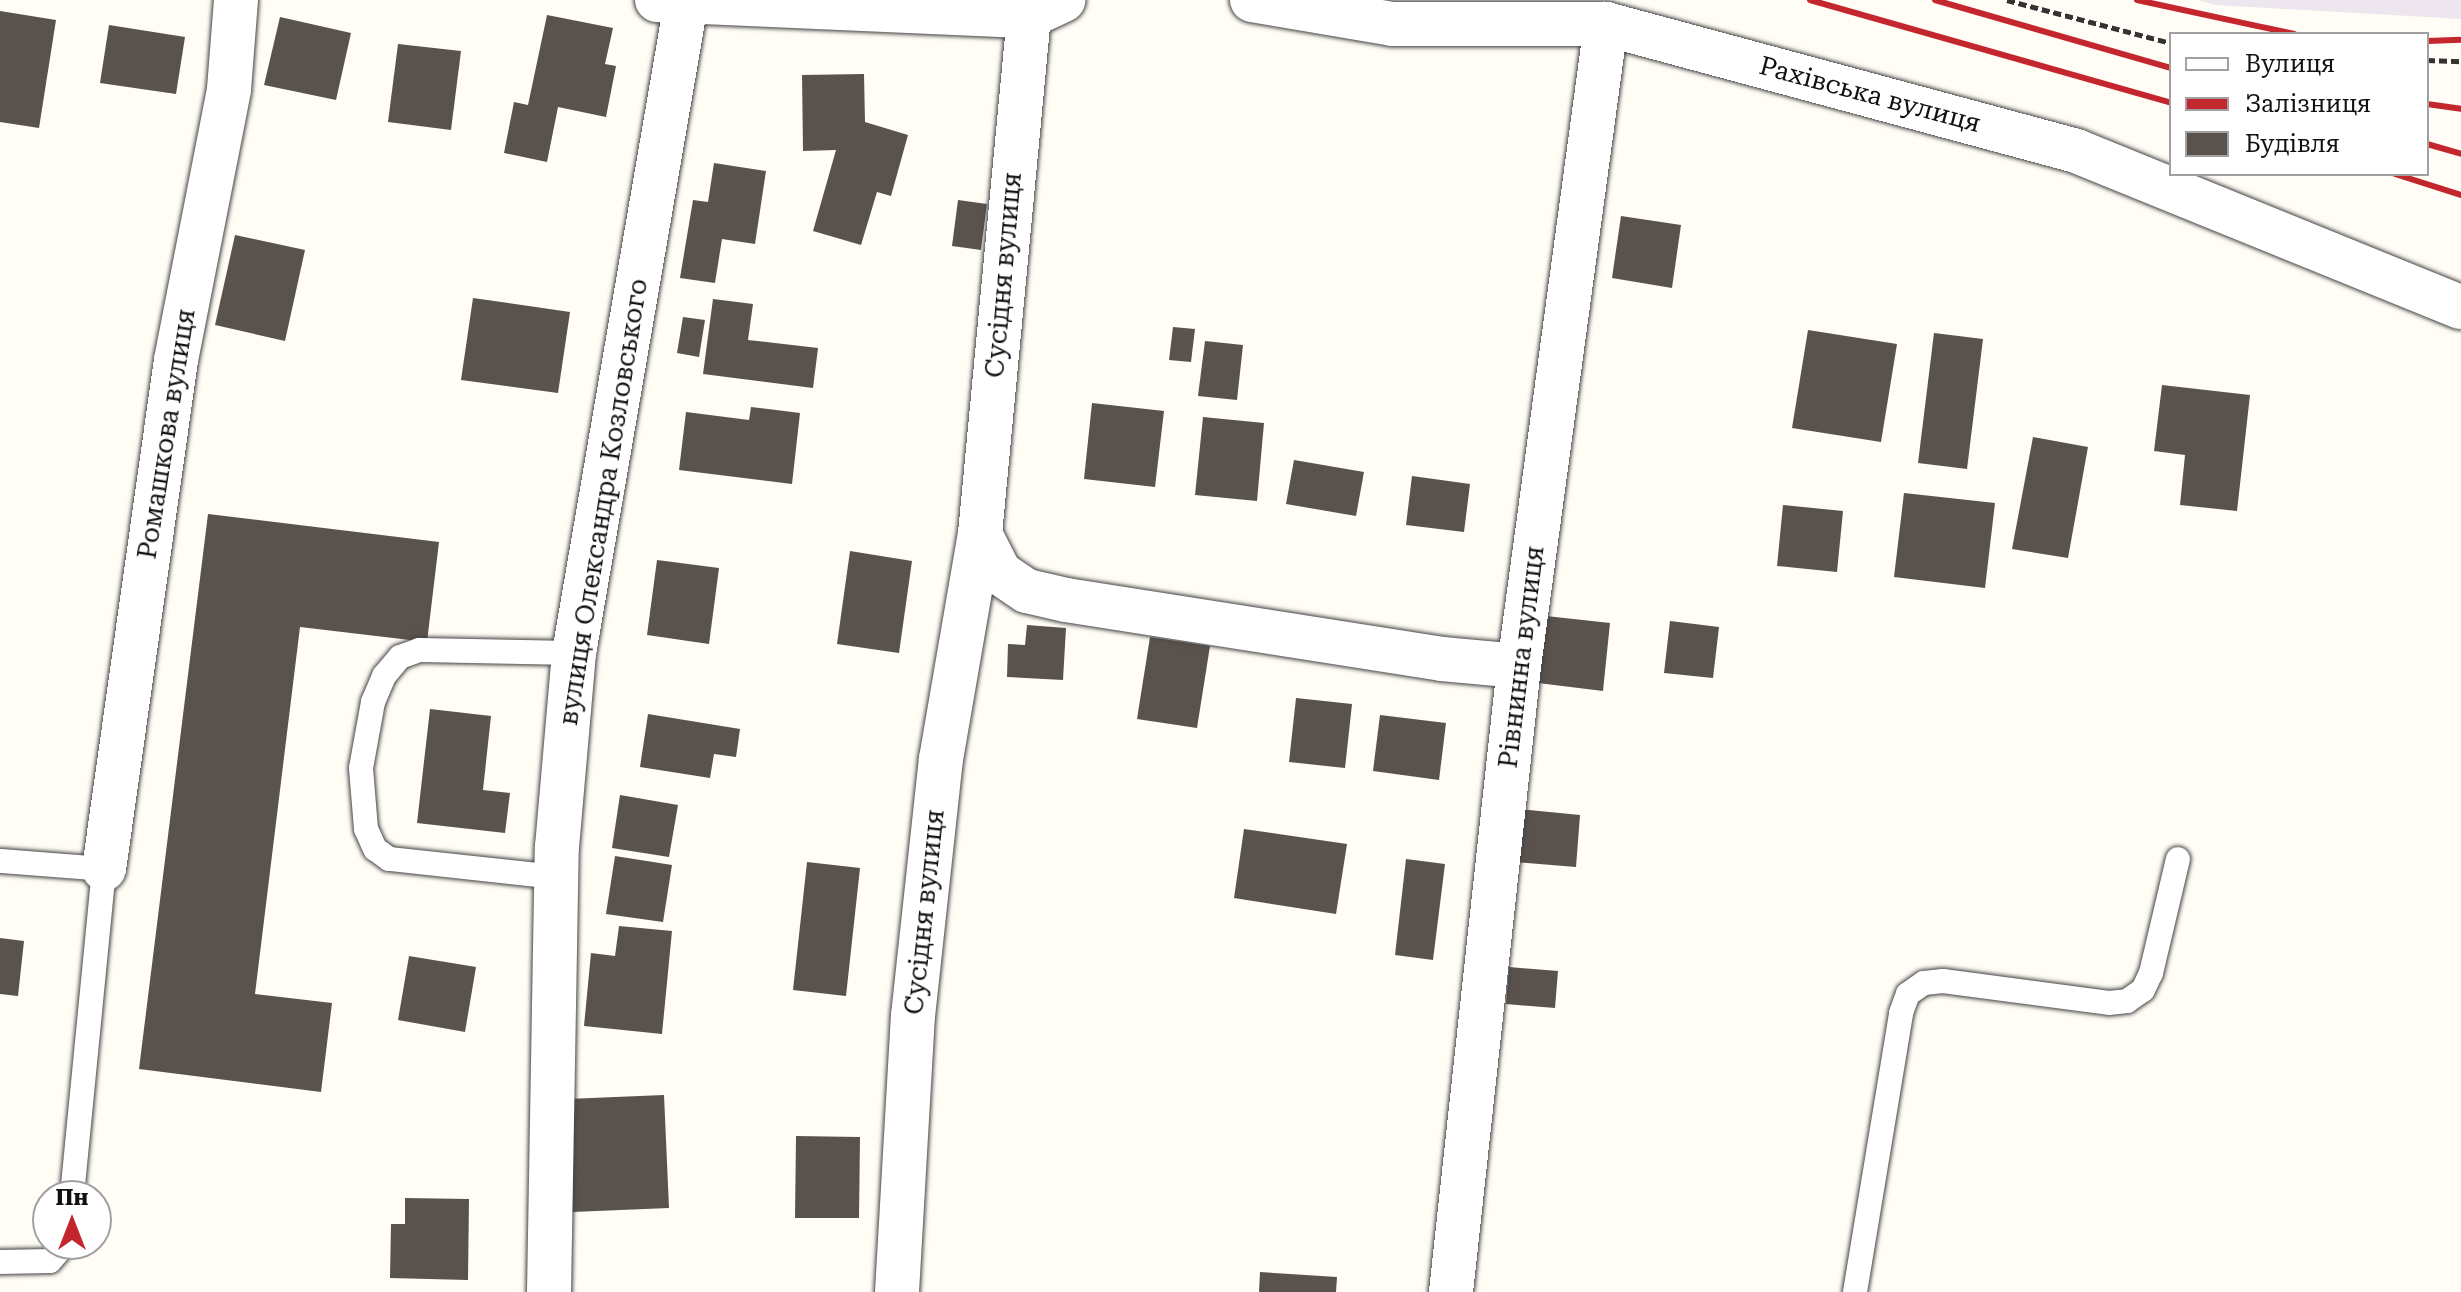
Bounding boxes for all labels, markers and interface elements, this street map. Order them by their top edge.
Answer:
legend [2169,32,2429,176]
street label: Рахівська вулиця [1756,50,1984,140]
text: Вулиця [2245,50,2335,78]
text: Залізниця [2245,90,2371,118]
text: Будівля [2245,130,2340,158]
street label: Сусідня вулиця [979,171,1029,379]
street label: вулиця Олександра Козловського [553,276,655,728]
street label: Ромашкова вулиця [132,307,202,561]
street label: Рівнинна вулиця [1493,544,1551,770]
street label: Сусідня вулиця [899,808,951,1016]
north arrow [32,1180,112,1260]
text: Пн [56,1185,88,1210]

